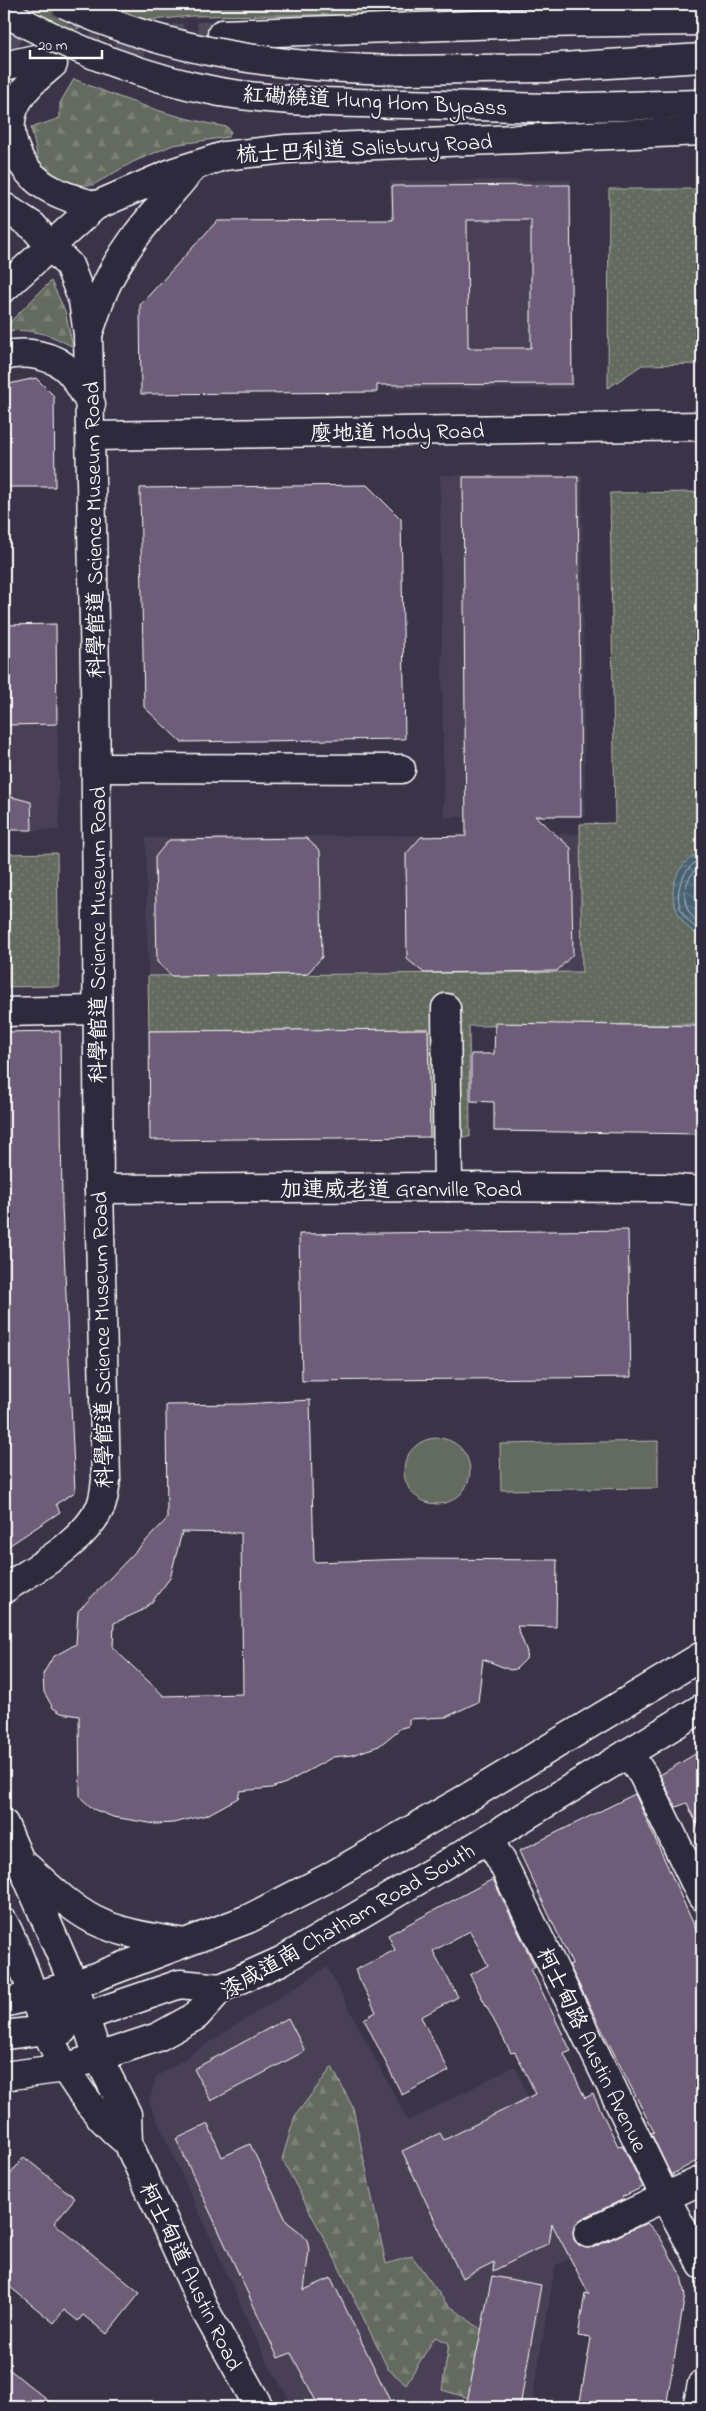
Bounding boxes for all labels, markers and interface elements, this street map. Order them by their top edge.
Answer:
scale bar [30,28,102,60]
text: 20 m [38,35,68,57]
street label: 紅磡繞道 Hung Hom Bypass [242,80,508,127]
street label: 梳士巴利道 Salisbury Road [235,127,493,174]
street label: 科學館道 Science Museum Road [77,381,115,679]
street label: 麼地道 Mody Road [310,416,484,453]
street label: 科學館道 Science Museum Road [84,786,116,1084]
street label: 加連威老道 Granville Road [280,1175,522,1207]
street label: 科學館道 Science Museum Road [85,1191,123,1489]
street label: 漆咸道南 Chatham Road South [215,1836,482,2009]
street label: 柯士甸路 Austin Avenue [527,1943,654,2158]
street label: 柯士甸道 Austin Road [130,2178,249,2377]

